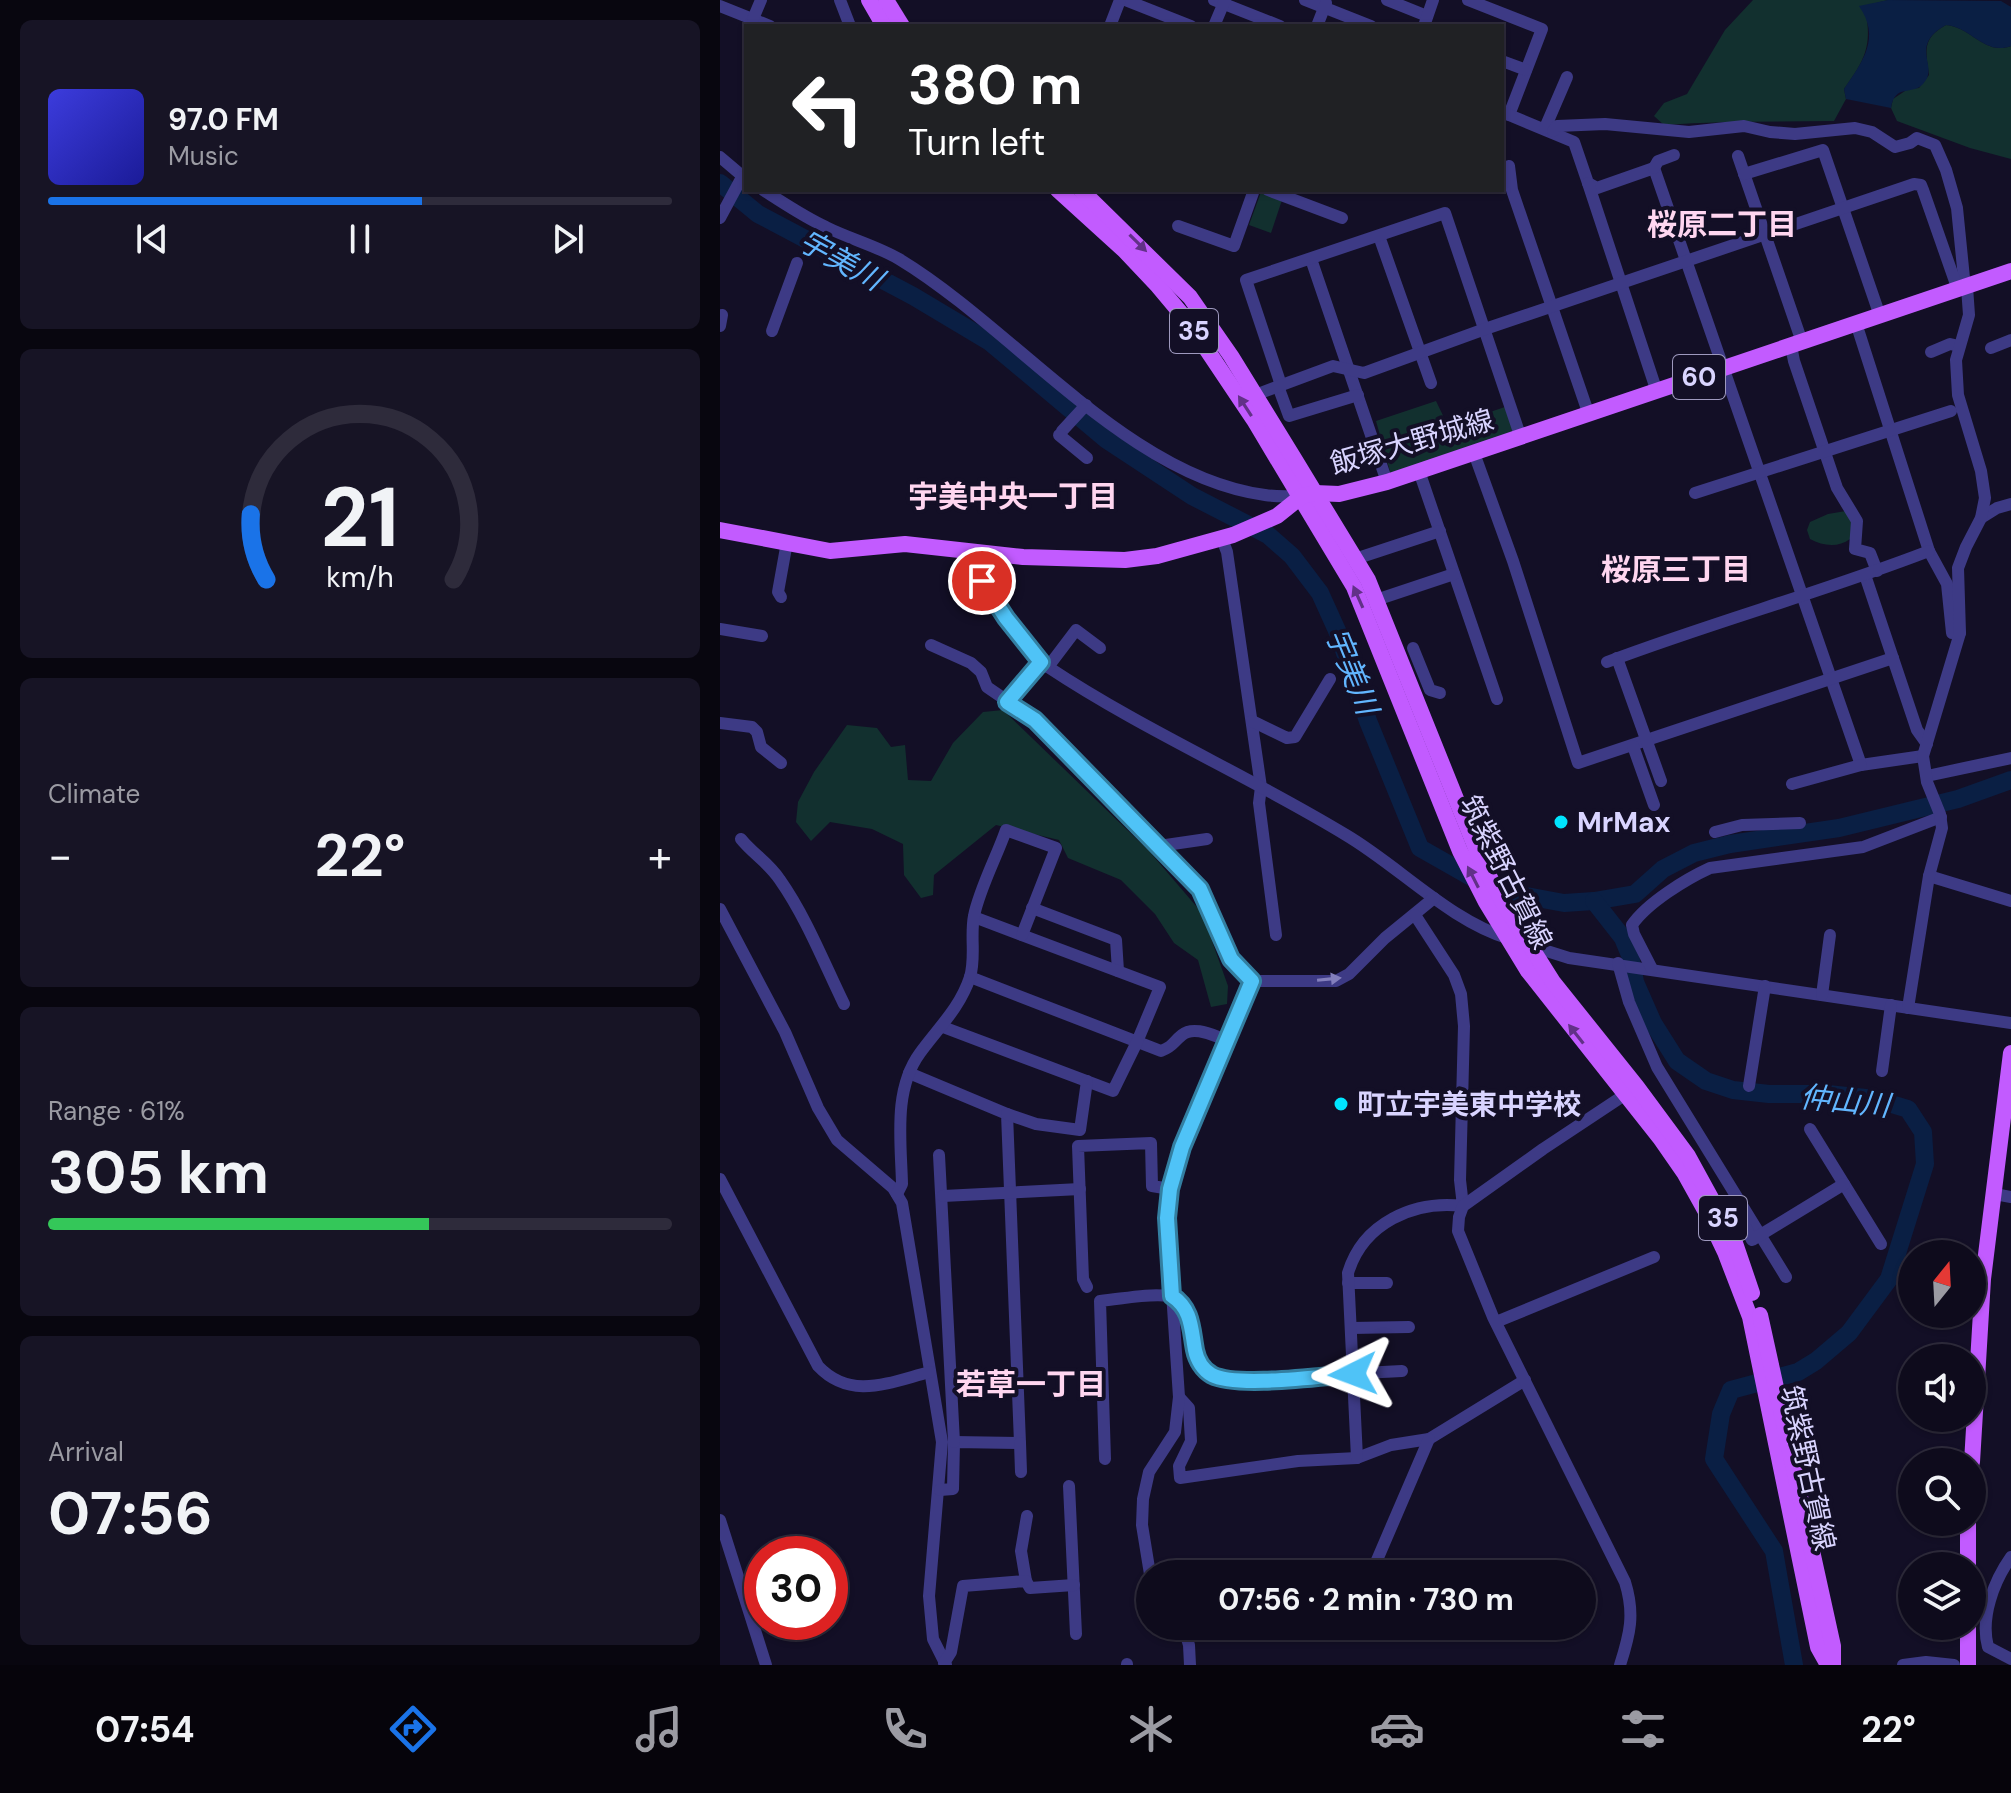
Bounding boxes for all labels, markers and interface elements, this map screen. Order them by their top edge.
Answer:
text: 380 m [908,48,1083,121]
icon: left [776,56,880,160]
text: 97.0 FM [168,100,279,139]
text: Turn left [908,119,1045,166]
text: Music [168,139,239,173]
district label: 桜原二丁目 [1647,205,1797,244]
icon: previous [130,217,174,261]
icon: pause [338,217,382,261]
icon: next [546,217,590,261]
water label: 宇美川 [792,221,892,300]
one-way arrow [1128,233,1147,252]
road number: 35 [1170,309,1218,353]
road number: 60 [1673,355,1725,399]
one-way arrow [1238,396,1253,417]
street label: 飯塚大野城線 [1326,401,1498,483]
text: 21 [321,462,399,571]
district label: 宇美中央一丁目 [908,477,1118,516]
pin [948,547,1016,615]
district label: 桜原三丁目 [1601,550,1751,589]
text: km/h [326,559,394,596]
icon: arrive [960,559,1004,603]
one-way arrow [1352,585,1365,609]
water label: 宇美川 [1317,622,1388,723]
text: Climate [48,777,140,811]
street label: 筑紫野古賀線 [1451,789,1561,955]
place label: MrMax [1577,804,1670,841]
marker: MrMax [1552,813,1570,831]
text: 22° [314,816,406,895]
text: − [48,827,72,885]
text: + [648,827,672,885]
one-way arrow [1466,865,1480,888]
one-way arrow [1317,972,1342,985]
one-way arrow [1568,1024,1584,1044]
water label: 仲山川 [1798,1077,1895,1125]
place label: 町立宇美東中学校 [1357,1086,1581,1123]
text: Range · 61% [48,1094,185,1128]
marker: 町立宇美東中学校 [1332,1095,1350,1113]
text: 305 km [48,1133,269,1212]
road number: 35 [1699,1196,1747,1240]
north arrow [1898,1240,1986,1328]
map controls [1898,1240,1986,1640]
position arrow [1311,1332,1395,1416]
button: sound [1898,1344,1986,1432]
district label: 若草一丁目 [956,1365,1106,1404]
street label: 筑紫野古賀線 [1772,1382,1844,1554]
text: Arrival [48,1435,124,1469]
button: search [1898,1448,1986,1536]
text: 07:56 [48,1474,213,1553]
speed limit sign: 30 [744,1536,848,1640]
button: layers [1898,1552,1986,1640]
text: 07:56 · 2 min · 730 m [1218,1580,1514,1619]
icon: directions [385,1701,441,1757]
icon: music [631,1701,687,1757]
icon: phone [877,1701,933,1757]
icon: climate [1123,1701,1179,1757]
icon: car [1369,1701,1425,1757]
icon: filters [1615,1701,1671,1757]
text: 07:54 [95,1706,194,1753]
text: 22° [1861,1706,1916,1753]

